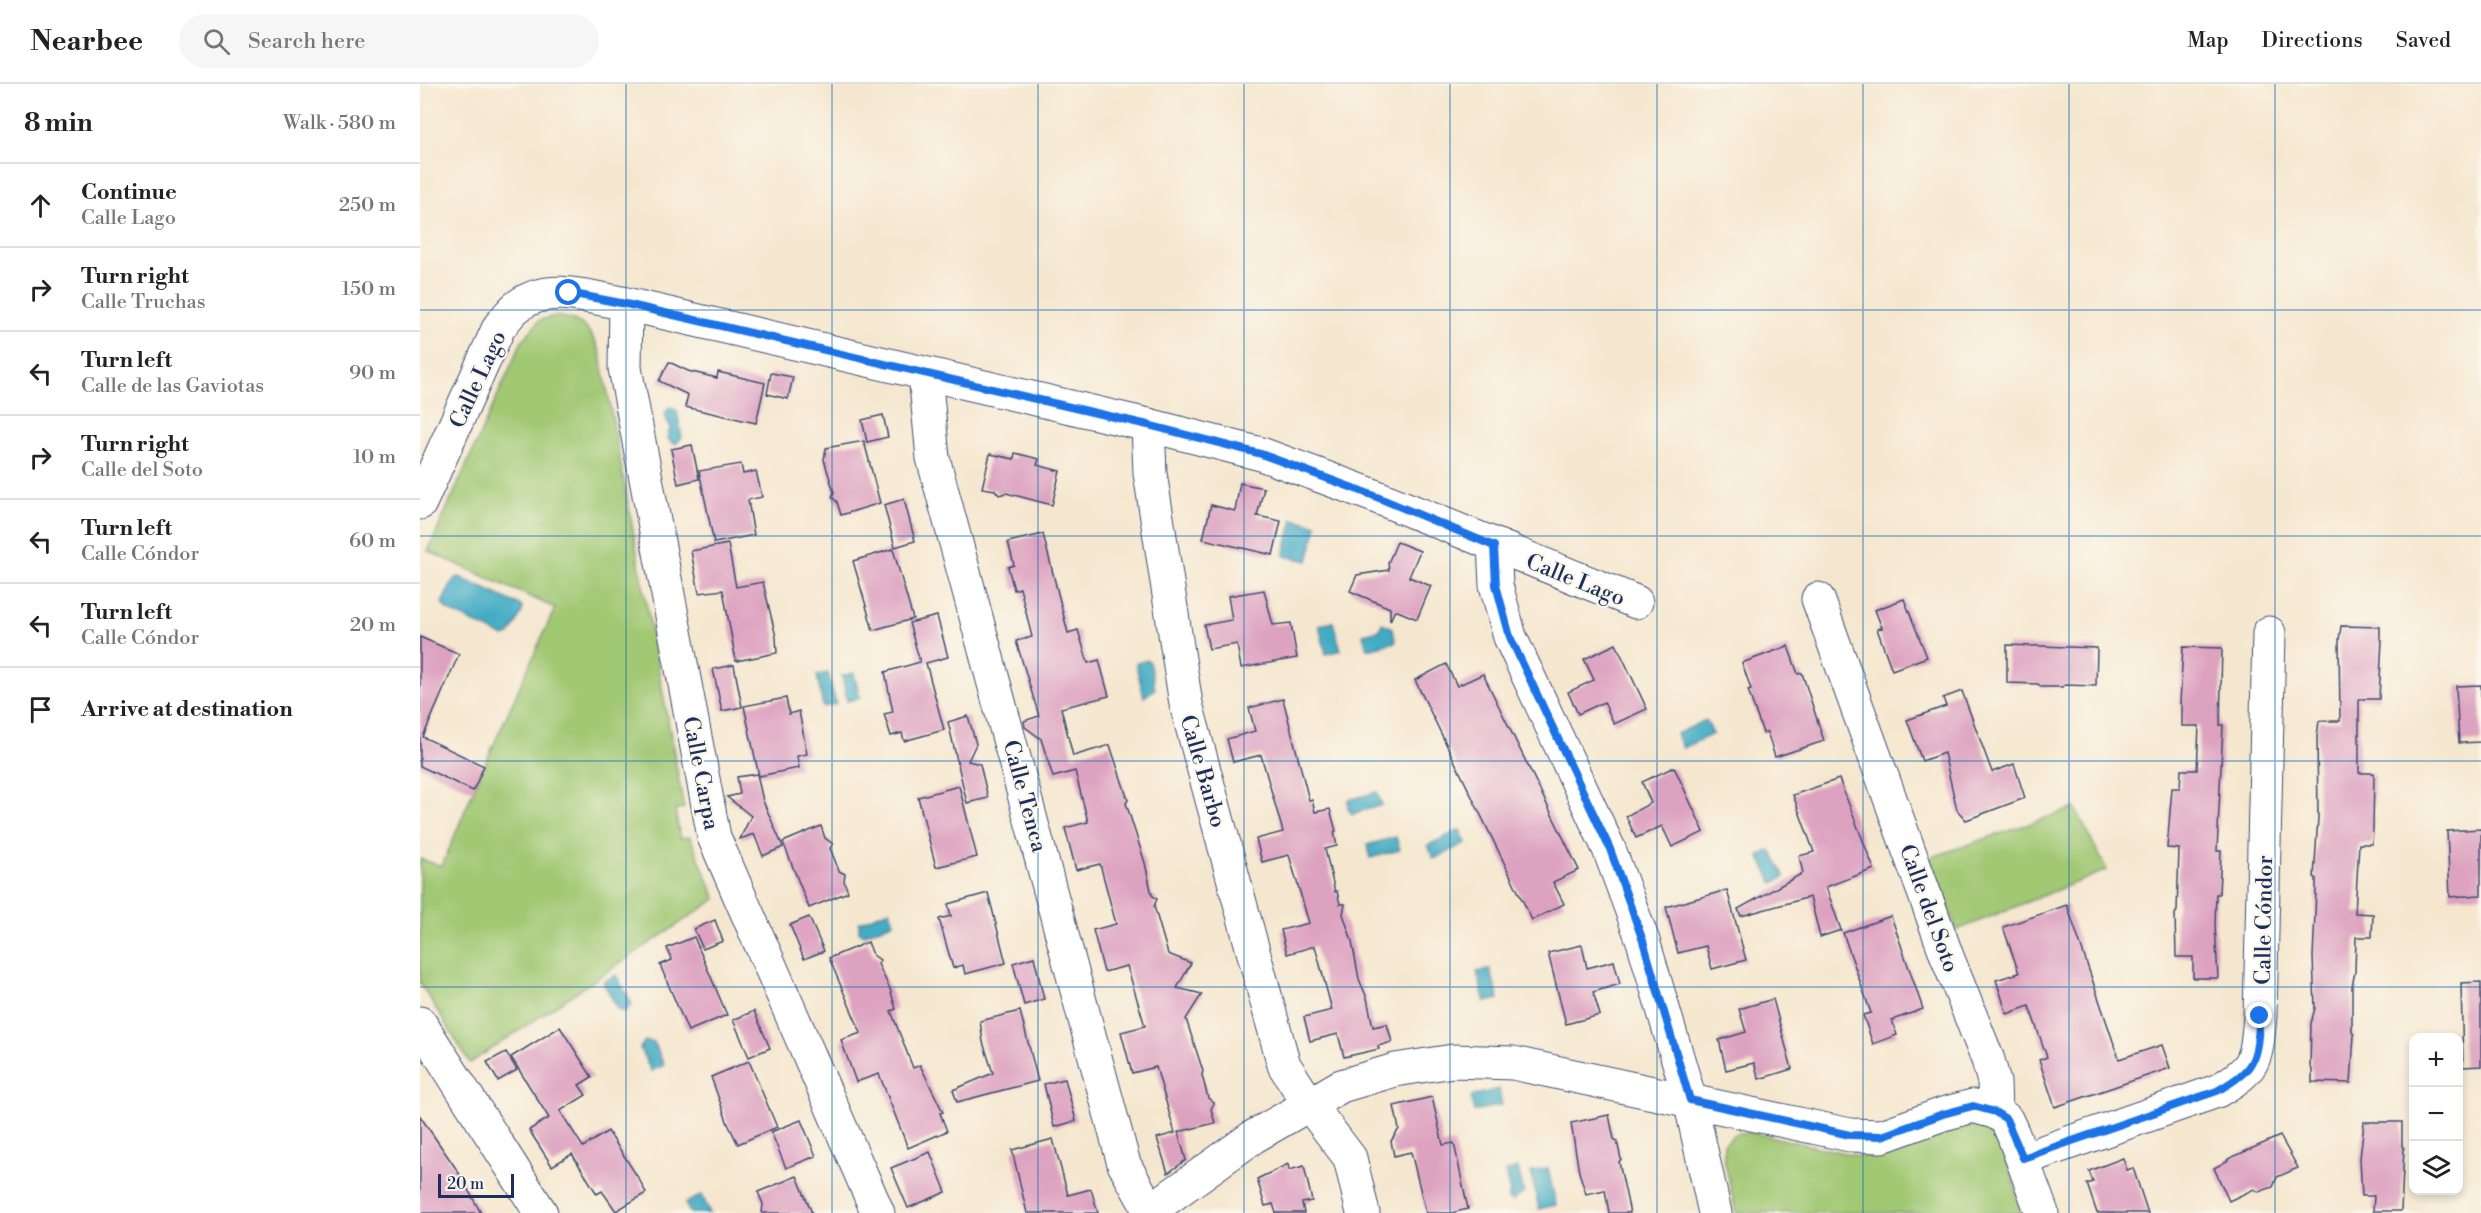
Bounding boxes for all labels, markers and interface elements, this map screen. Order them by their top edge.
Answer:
search box [179,14,599,68]
text: Nearbee [30,24,143,59]
icon: search [200,25,233,58]
text: Search here [248,28,365,55]
text: Map [2187,28,2229,54]
text: Directions [2262,28,2363,54]
text: Saved [2396,28,2451,54]
text: 8 min [24,107,93,139]
text: Walk · 580 m [283,111,396,136]
text: Continue [81,179,177,206]
icon: ahead [24,189,57,222]
text: 250 m [339,193,396,218]
text: Calle Lago [81,206,176,231]
text: Turn right [81,263,189,290]
icon: right [24,273,57,306]
text: 150 m [341,277,396,302]
route start [555,279,581,305]
text: Calle Truchas [81,290,205,315]
street label: Calle Lago [444,327,513,433]
text: Turn left [81,347,172,374]
icon: left [24,357,57,390]
text: 90 m [349,361,396,386]
text: Calle de las Gaviotas [81,374,264,399]
text: Turn right [81,431,189,458]
icon: right [24,441,57,474]
text: 10 m [353,445,396,470]
text: Calle del Soto [81,458,203,483]
text: Turn left [81,515,172,542]
icon: left [24,525,57,558]
text: 60 m [349,529,396,554]
text: Calle Cóndor [81,542,199,567]
street label: Calle Lago [1522,548,1629,612]
text: Turn left [81,599,172,626]
icon: left [24,609,57,642]
text: 20 m [350,613,396,638]
text: Calle Cóndor [81,626,199,651]
icon: arrive [24,693,57,726]
text: Arrive at destination [81,696,293,723]
street label: Calle Barbo [1174,712,1231,831]
street label: Calle Carpa [676,714,725,833]
street label: Calle Tenca [997,737,1053,856]
street label: Calle del Soto [1893,841,1964,976]
street label: Calle Cóndor [2250,855,2279,985]
route end [2246,1002,2272,1028]
map controls [2409,1033,2463,1195]
button: + [2409,1033,2463,1087]
button: − [2409,1087,2463,1141]
button: layers [2409,1141,2463,1195]
scale bar [438,1171,514,1198]
text: 20 m [447,1174,484,1194]

